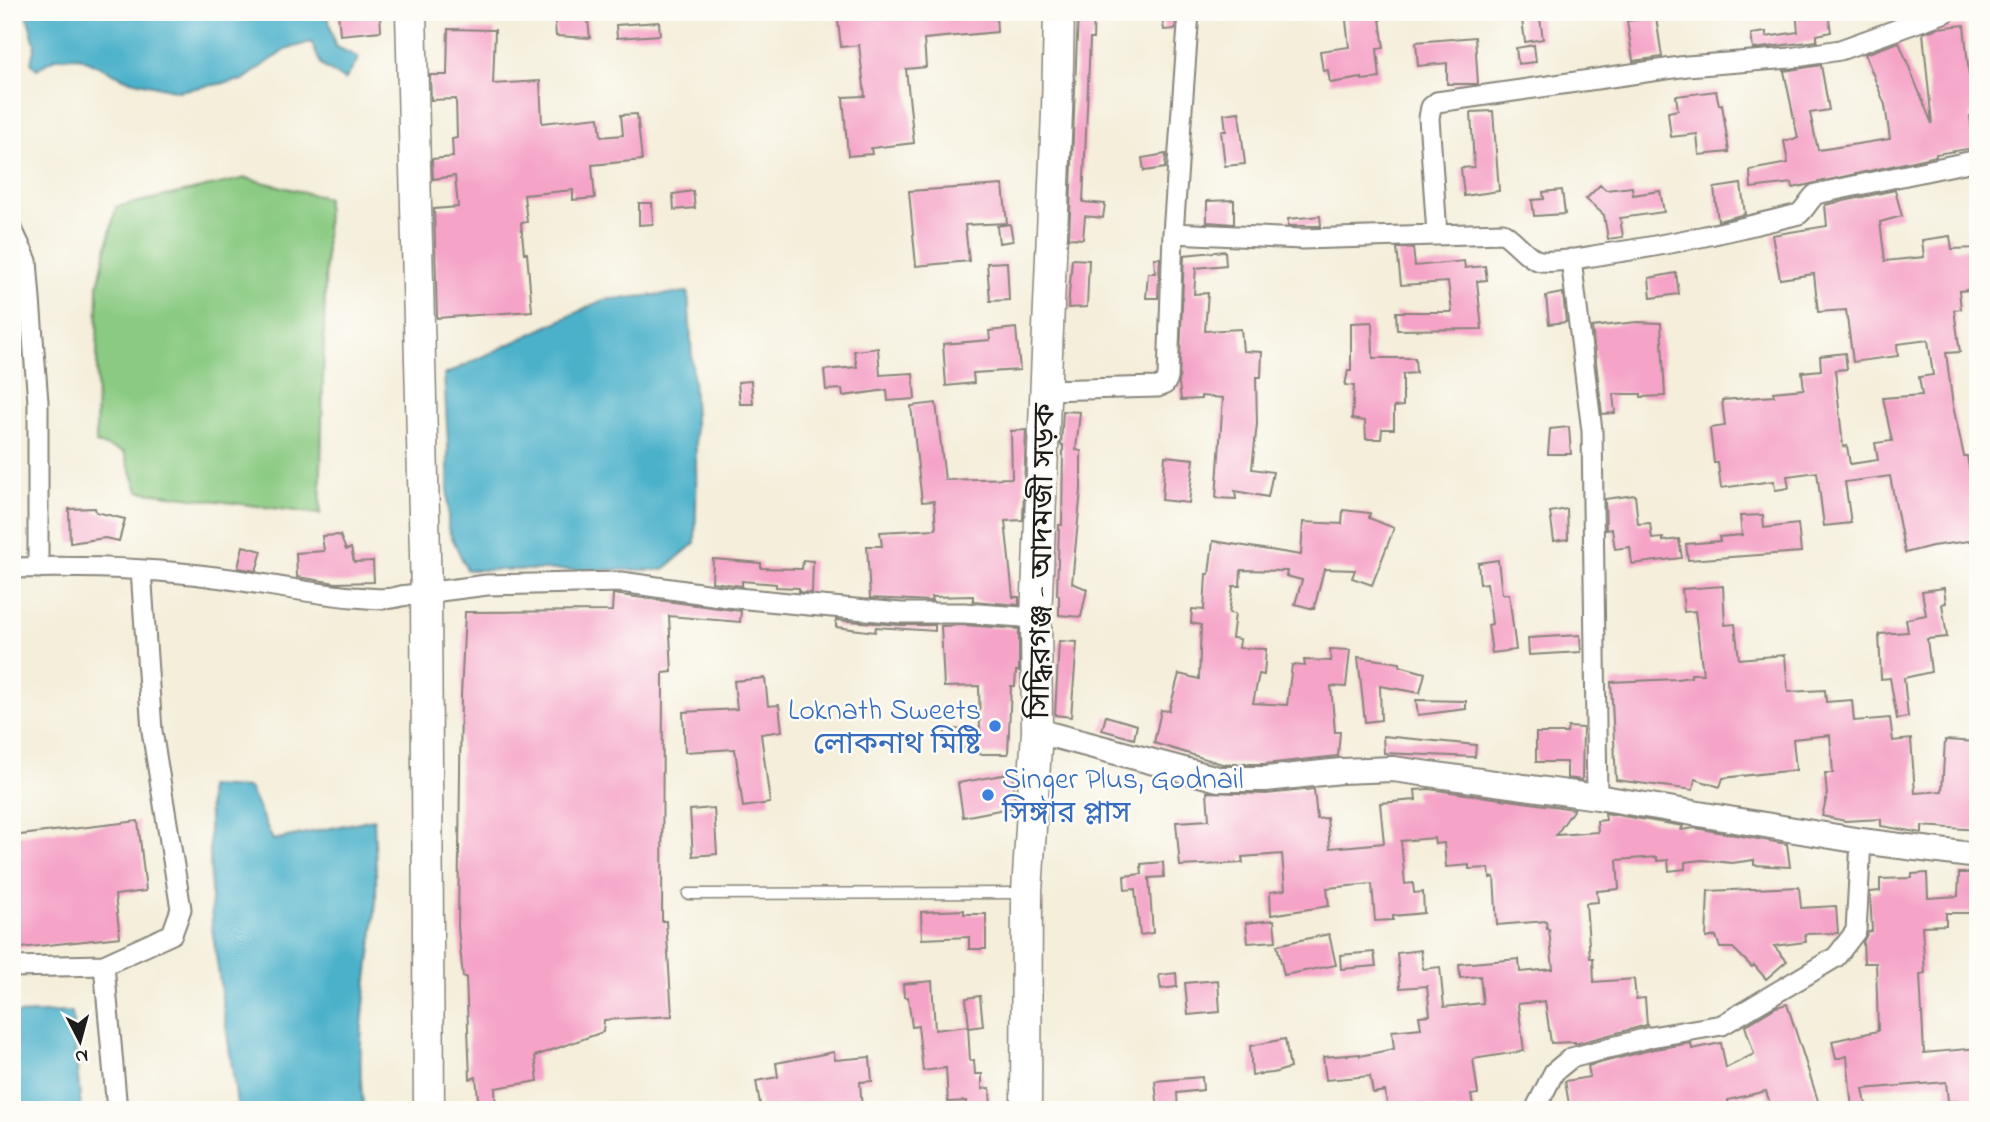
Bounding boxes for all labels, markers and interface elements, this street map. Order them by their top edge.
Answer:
street label: সিদ্ধিরগঞ্জ - আদমজী সড়ক [1019,402,1069,720]
place label: Loknath Sweets লোকনাথ মিষ্টি [788,690,982,768]
marker: Loknath Sweets লোকনাথ মিষ্টি [987,718,1003,734]
place label: Singer Plus, Godnail সিঙ্গার প্লাস [1001,759,1244,837]
marker: Singer Plus, Godnail সিঙ্গার প্লাস [980,787,996,803]
north arrow [46,1006,116,1076]
text: N [74,1041,89,1070]

